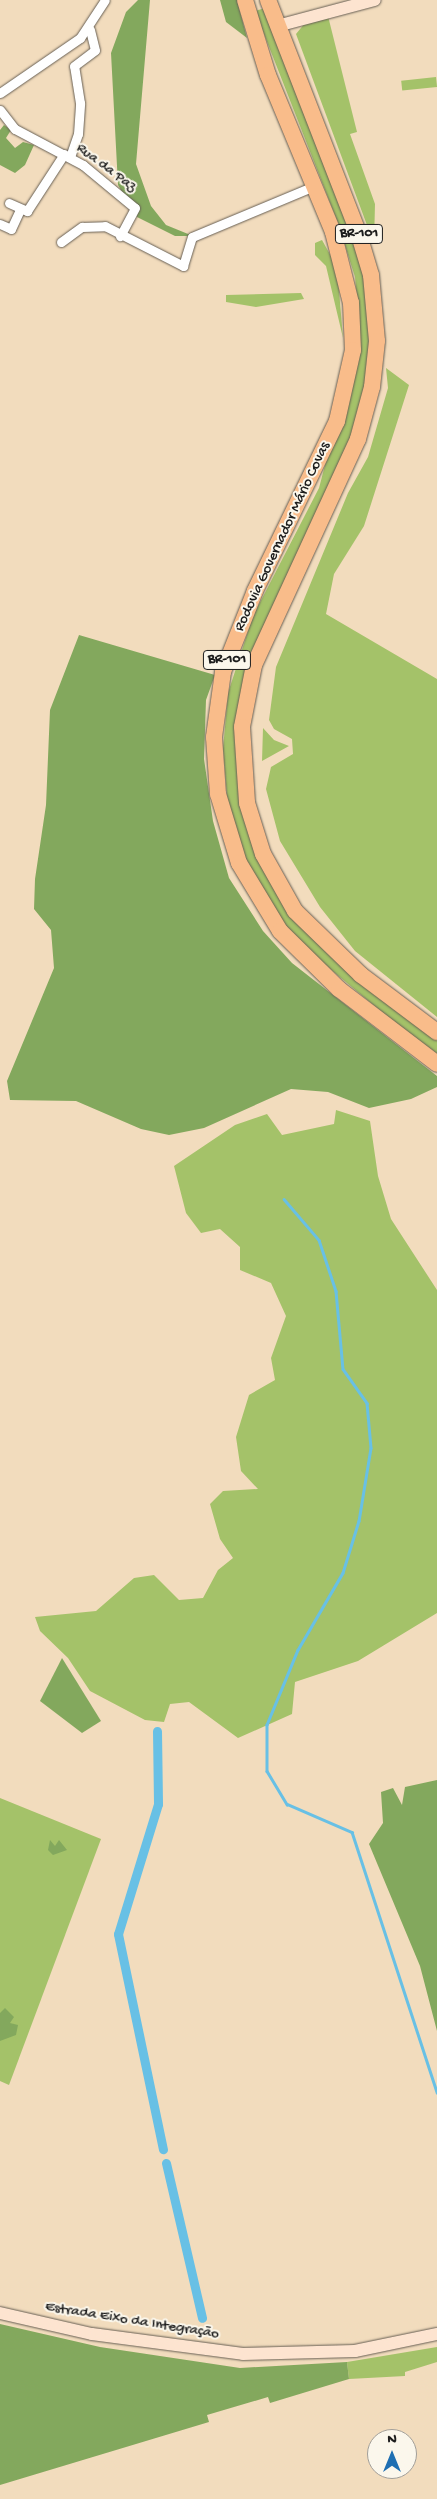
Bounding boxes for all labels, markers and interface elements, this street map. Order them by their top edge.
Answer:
street label: Rua da Paz [72,140,140,196]
road number: BR-101 [334,222,384,245]
street label: Rodovia Governador Mário Covas [231,439,335,635]
road number: BR-101 [202,648,252,672]
street label: Estrada Eixo da Integração [44,2298,220,2344]
north arrow [367,2429,417,2479]
text: N [387,2431,397,2448]

